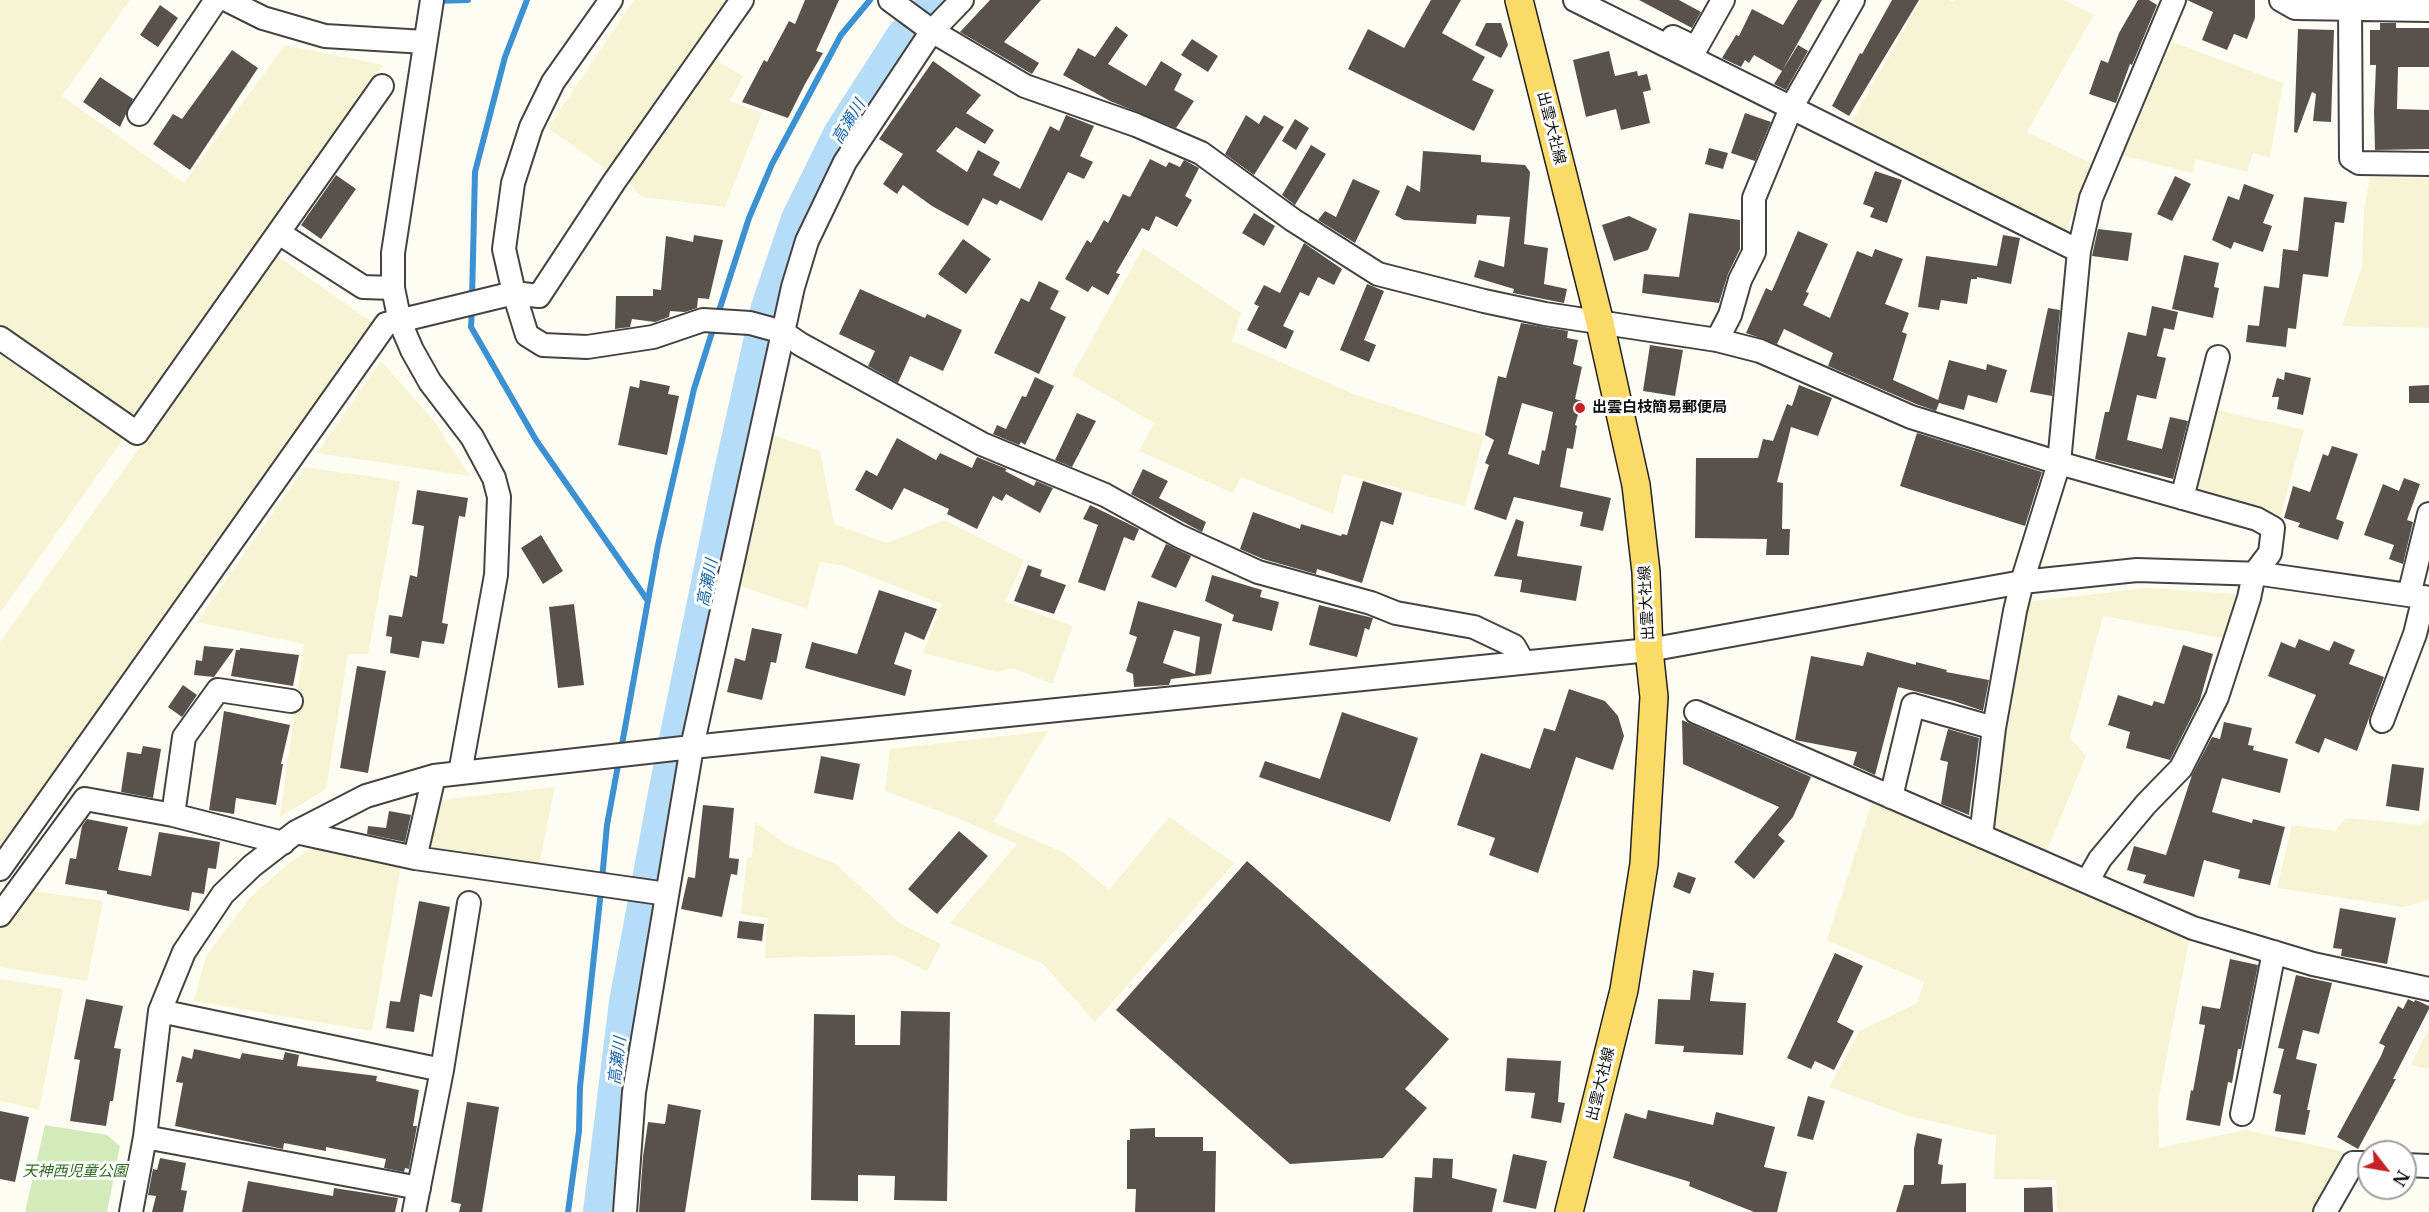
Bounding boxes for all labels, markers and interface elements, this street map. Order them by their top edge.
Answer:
street label: 出雲大社線 [1533,89,1569,167]
water label: 高瀬川 [828,96,870,148]
place label: 出雲白枝簡易郵便局 [1592,399,1727,417]
marker: 出雲白枝簡易郵便局 [1573,401,1587,415]
water label: 高瀬川 [694,558,722,608]
street label: 出雲大社線 [1636,565,1658,641]
water label: 高瀬川 [606,1036,630,1086]
street label: 出雲大社線 [1583,1045,1619,1123]
north arrow [2357,1140,2417,1200]
park label: 天神西児童公園 [23,1163,127,1181]
text: N [2388,1167,2413,1190]

